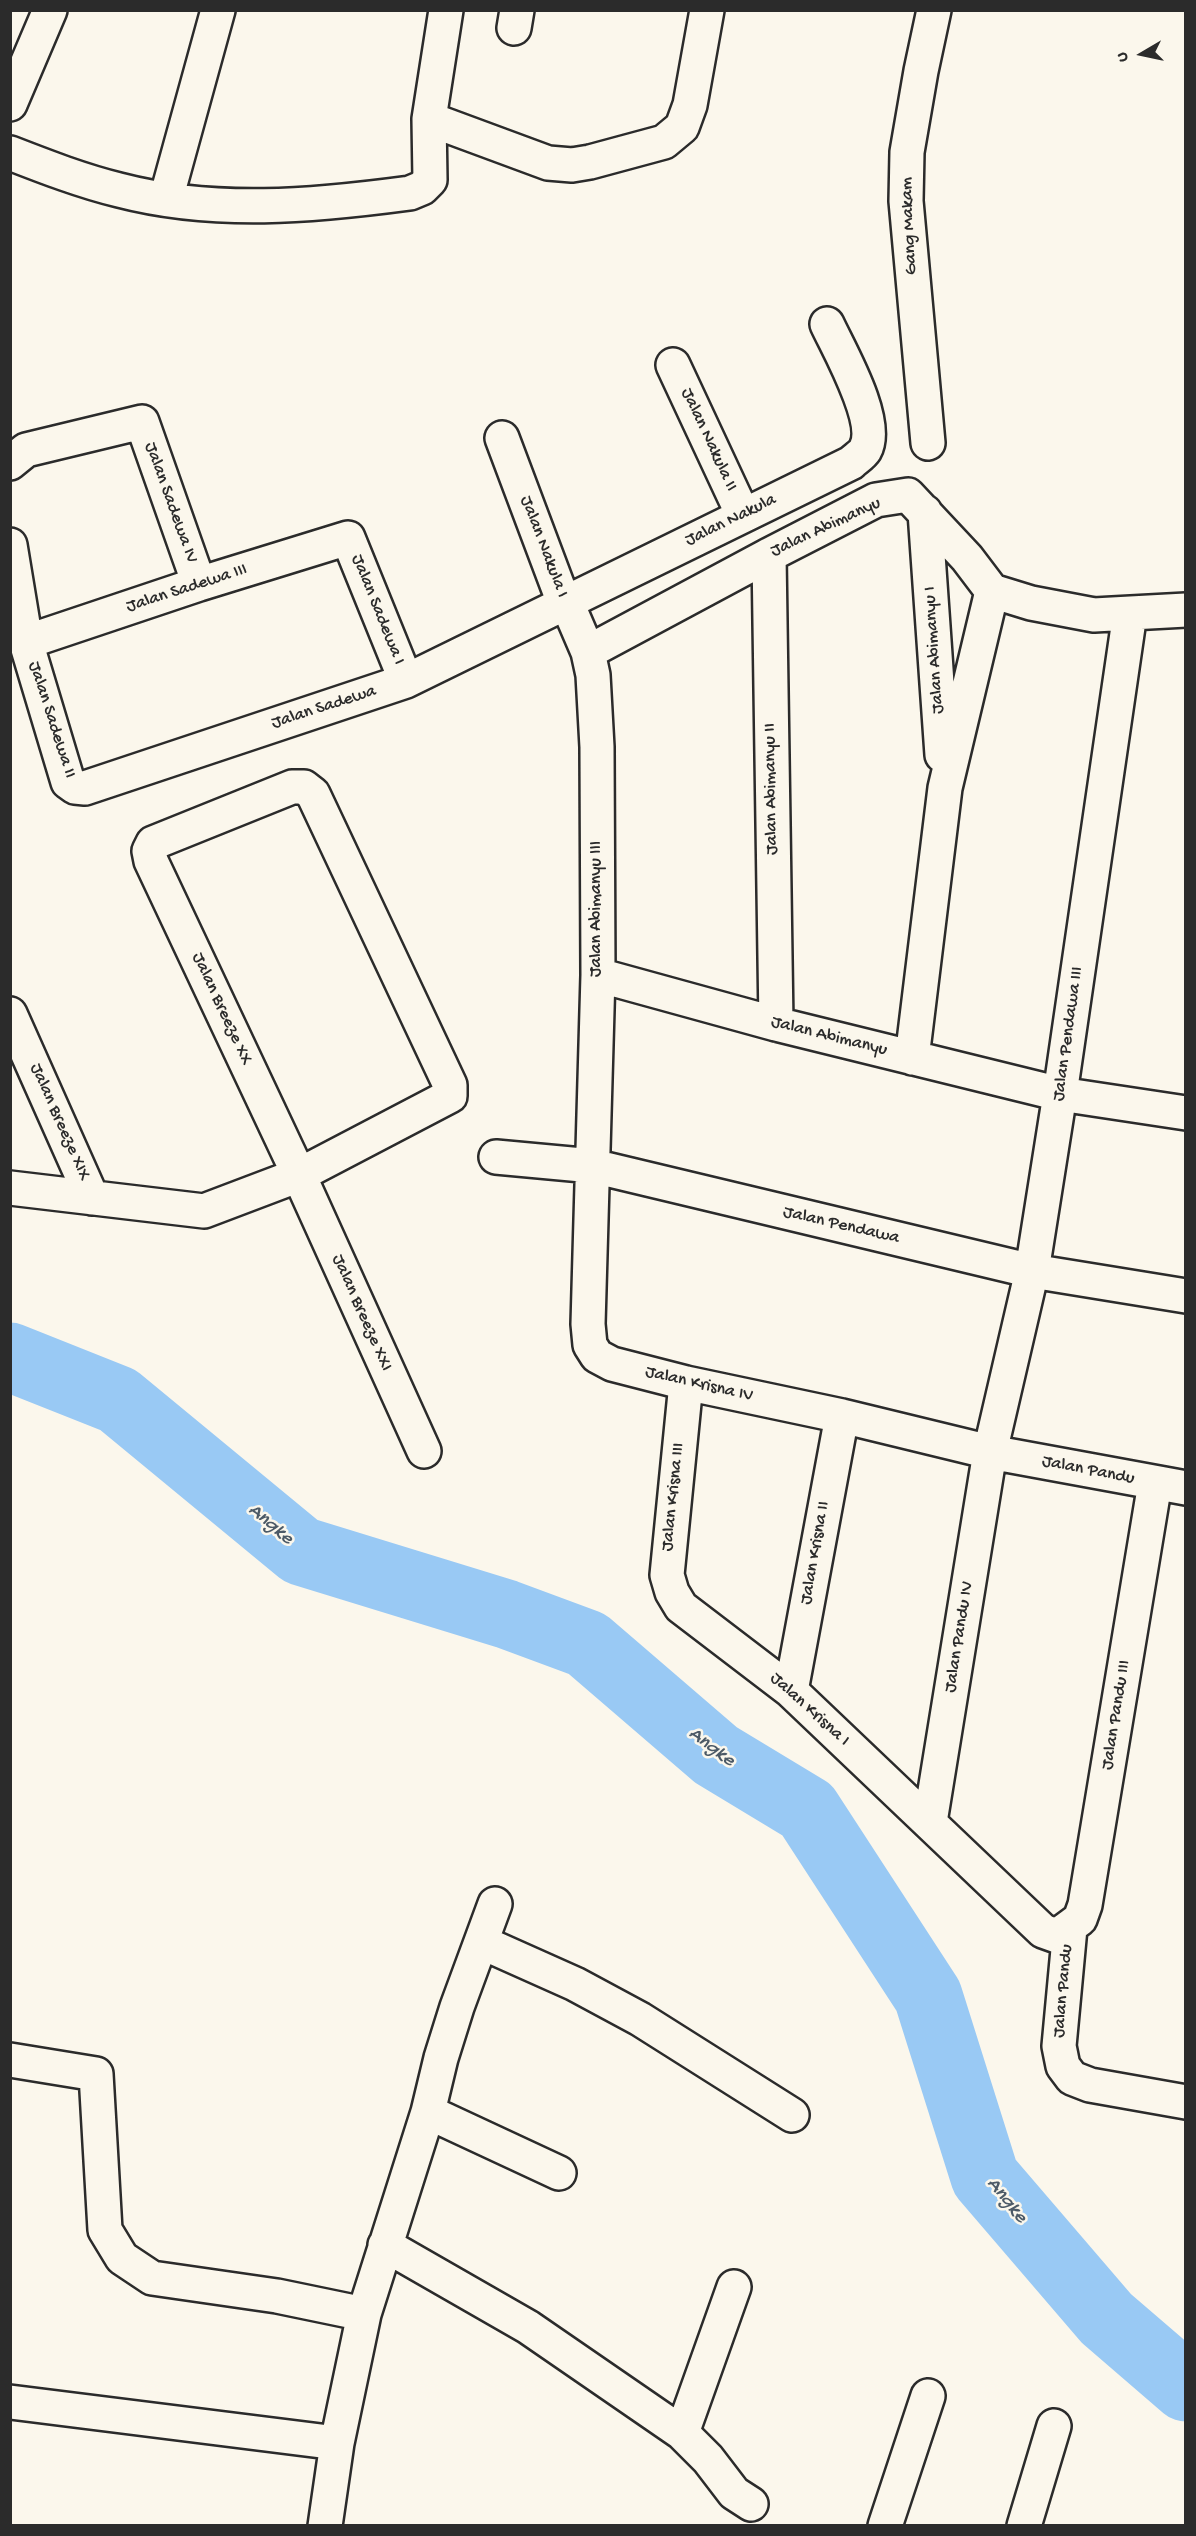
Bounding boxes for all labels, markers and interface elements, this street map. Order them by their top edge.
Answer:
north arrow [1112,24,1172,84]
text: U [1114,51,1134,63]
street label: Gang Makam [897,177,923,275]
street label: Jalan Nakula II [675,385,741,495]
street label: Jalan Sadewa IV [138,440,202,566]
street label: Jalan Nakula [682,490,780,552]
street label: Jalan Nakula I [514,493,572,601]
street label: Jalan Abimanyu [768,493,884,563]
street label: Jalan Sadewa I [345,552,409,668]
street label: Jalan Sadewa III [124,559,250,619]
street label: Jalan Abimanyu I [920,586,950,714]
street label: Jalan Sadewa II [22,659,80,781]
street label: Jalan Sadewa [269,681,379,735]
street label: Jalan Abimanyu II [760,723,784,855]
street label: Jalan Abimanyu III [586,841,608,977]
street label: Jalan Breeze XX [186,950,256,1068]
street label: Jalan Pendawa III [1049,965,1089,1103]
street label: Jalan Abimanyu [769,1012,889,1062]
street label: Jalan Breeze XIX [24,1060,94,1184]
street label: Jalan Pendawa [781,1202,901,1250]
street label: Jalan Breeze XXI [326,1251,396,1375]
street label: Jalan Krisna IV [643,1362,755,1408]
street label: Jalan Krisna III [658,1442,690,1552]
street label: Jalan Pandu [1040,1451,1136,1491]
water label: Angke [242,1499,298,1551]
street label: Jalan Krisna II [796,1500,836,1606]
street label: Jalan Pandu IV [941,1580,979,1694]
street label: Jalan Pandu III [1098,1658,1136,1772]
street label: Jalan Krisna I [765,1668,853,1752]
water label: Angke [683,1723,739,1773]
street label: Jalan Pandu [1049,1943,1079,2039]
water label: Angke [980,2173,1032,2229]

